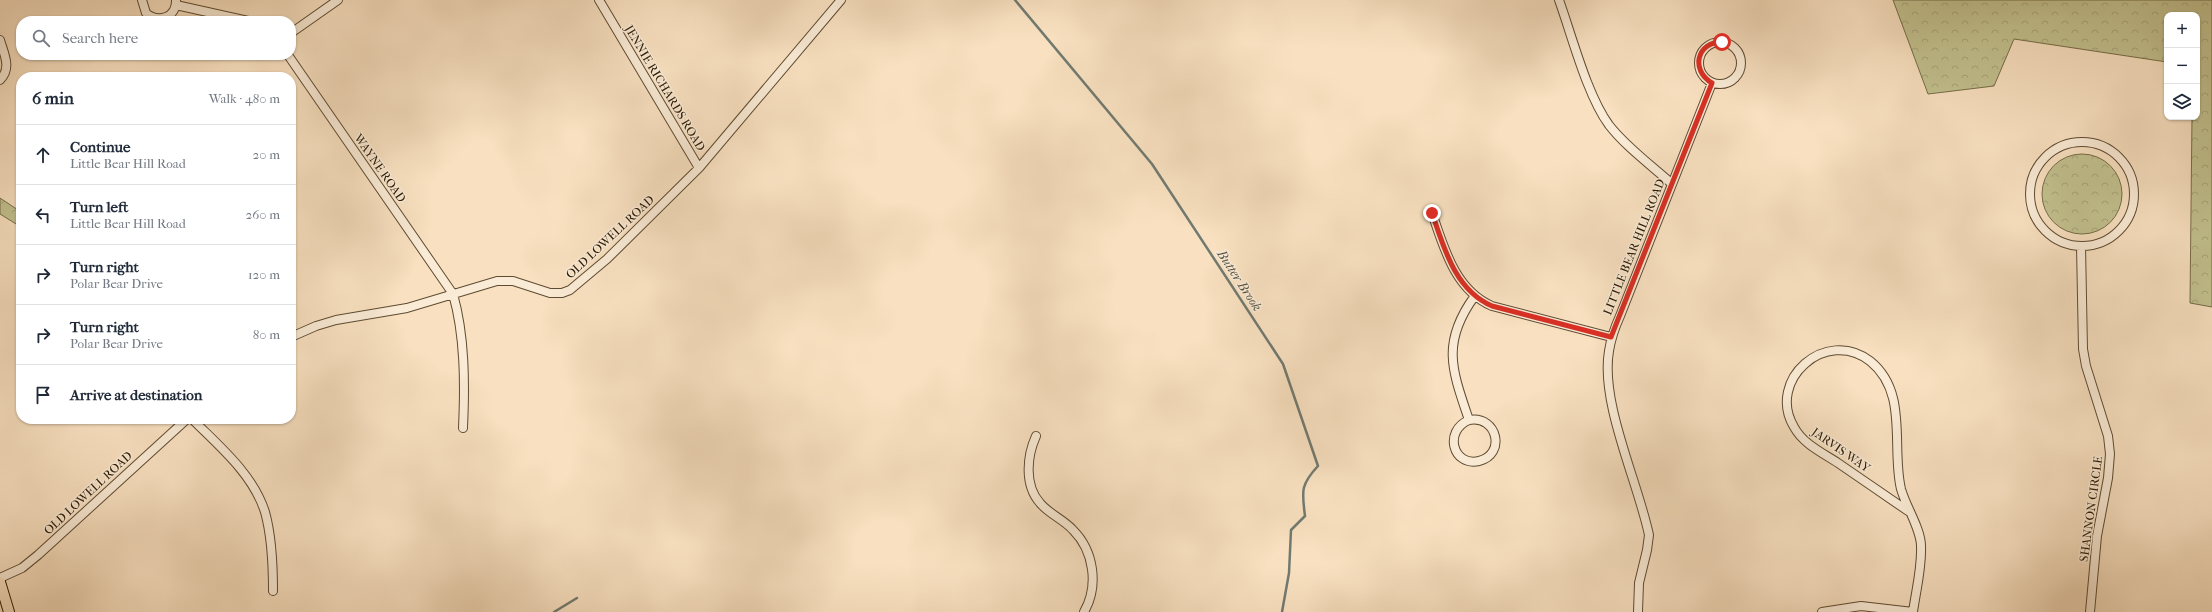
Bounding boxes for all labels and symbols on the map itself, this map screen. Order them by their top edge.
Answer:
street label: JENNIE RICHARDS ROAD [621,22,708,154]
route start [1713,33,1731,51]
street label: WAYNE ROAD [351,130,409,205]
street label: LITTLE BEAR HILL ROAD [1600,177,1668,317]
street label: OLD LOWELL ROAD [563,193,657,281]
route end [1423,204,1441,222]
water label: Butter Brook [1214,246,1265,314]
street label: JARVIS WAY [1808,424,1874,476]
street label: OLD LOWELL ROAD [41,449,135,537]
street label: SHANNON CIRCLE [2077,455,2105,563]

